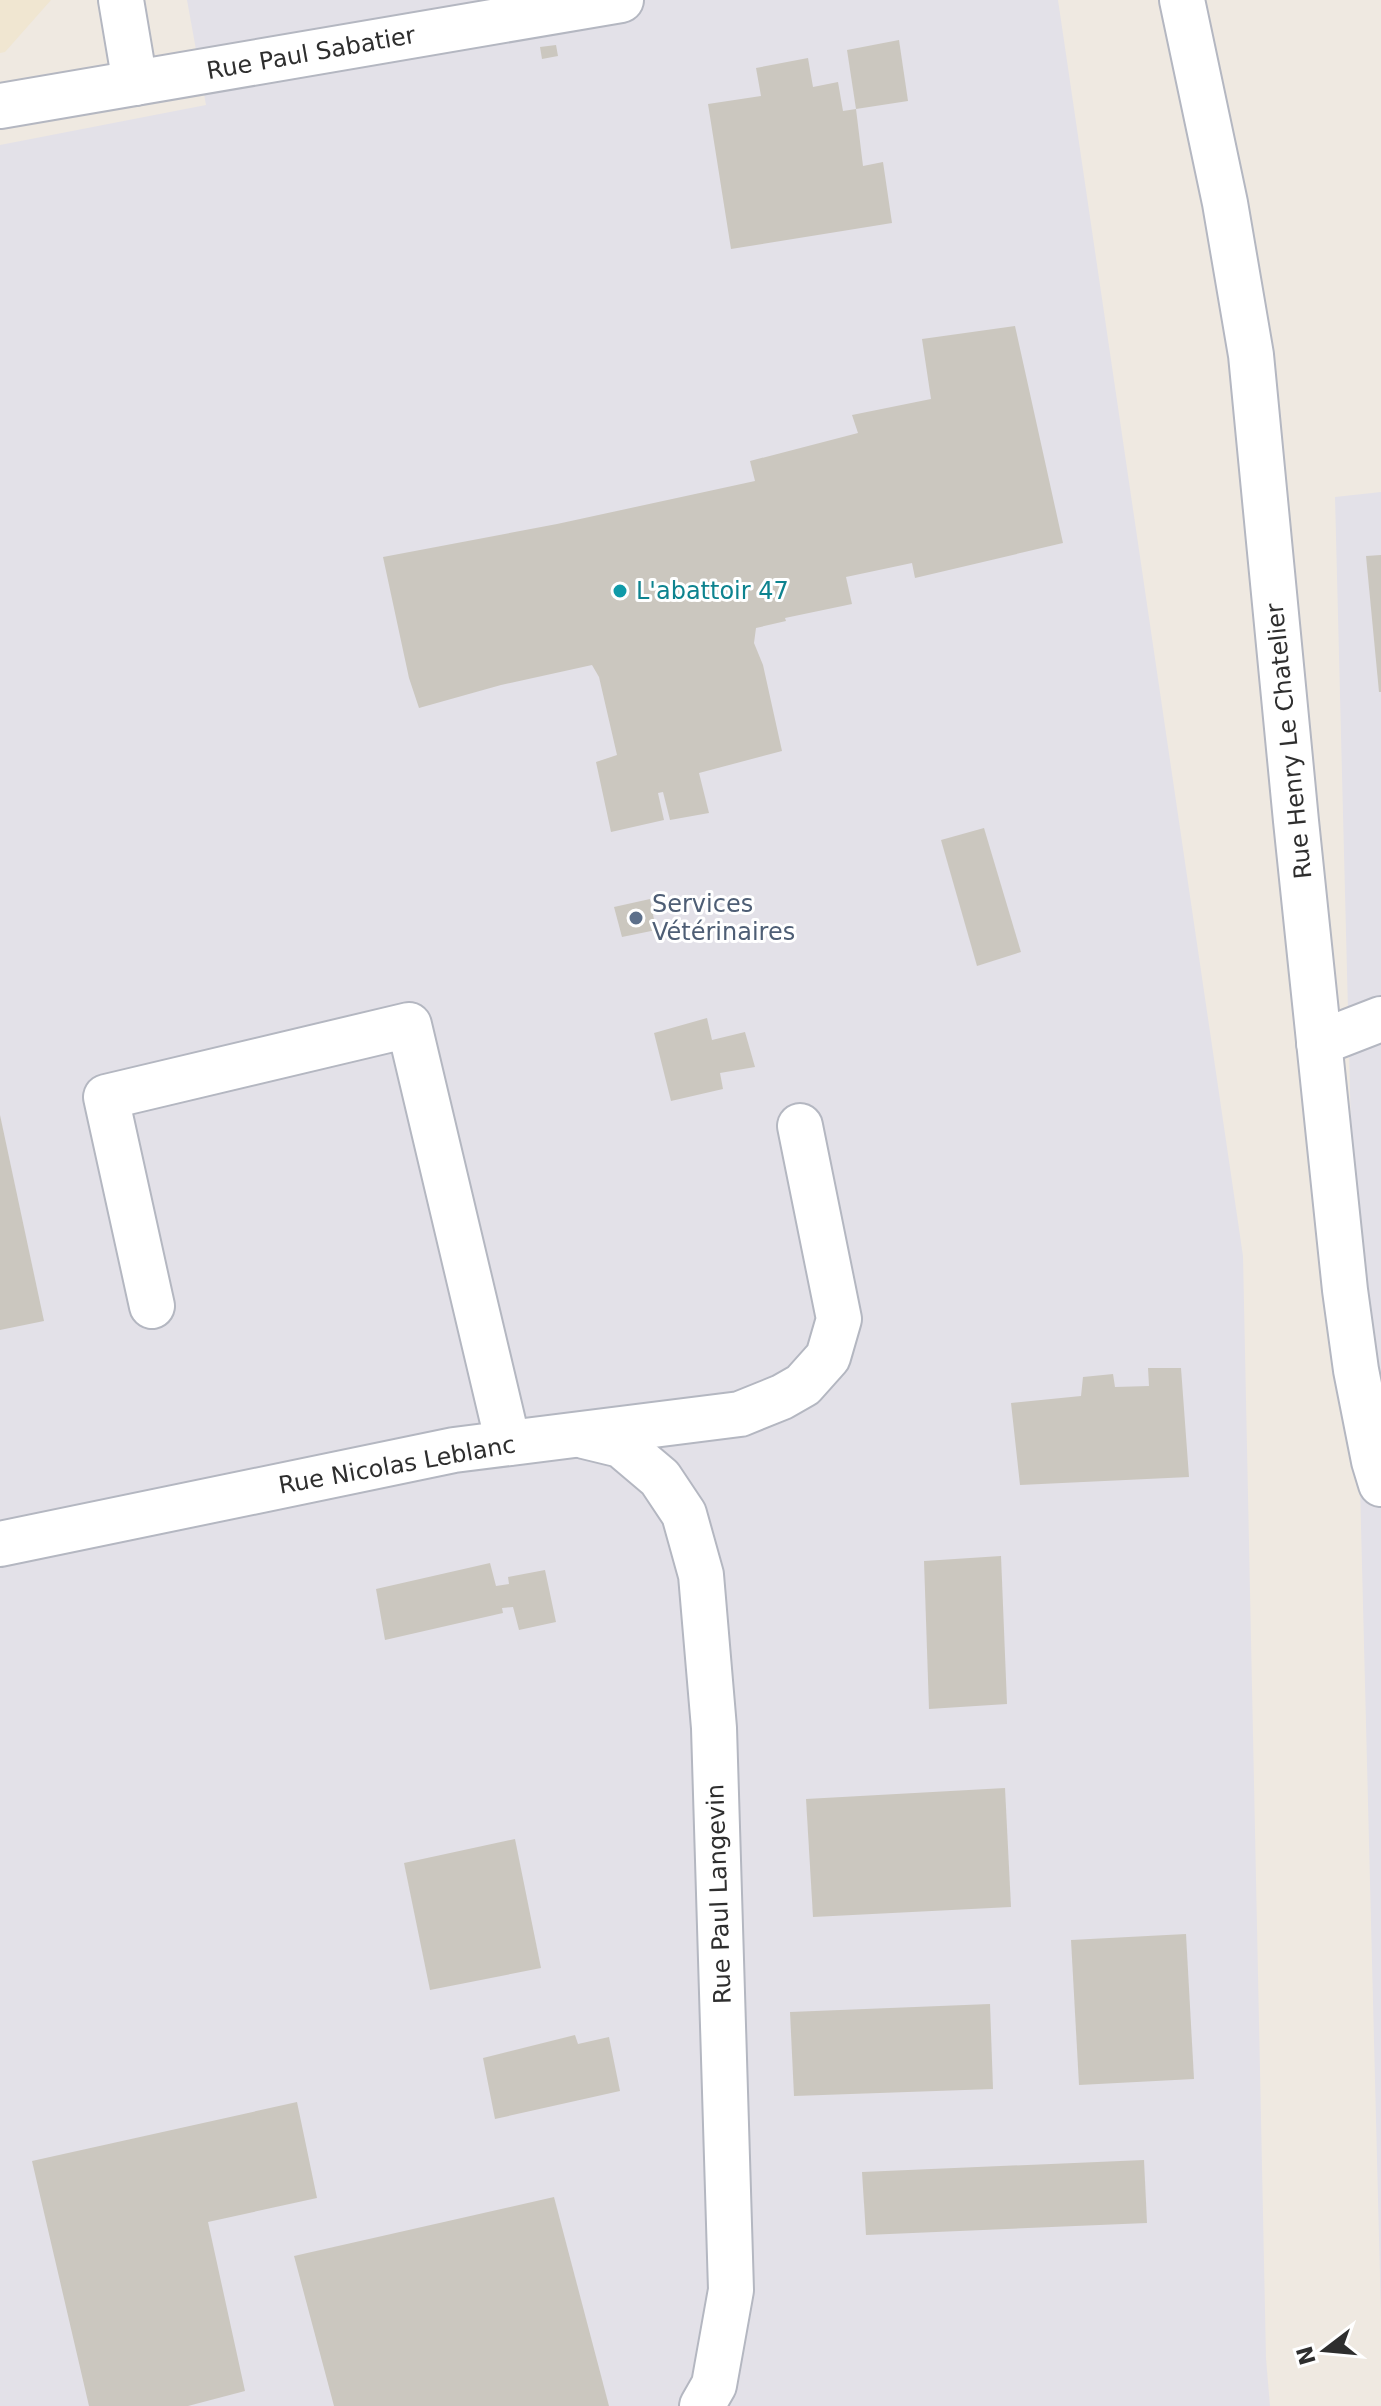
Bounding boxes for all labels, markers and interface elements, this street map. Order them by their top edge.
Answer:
street label: Rue Paul Sabatier [204,21,418,85]
place label: L'abattoir 47 [636,577,789,605]
marker: L'abattoir 47 [611,582,629,600]
street label: Rue Henry Le Chatelier [1261,602,1317,880]
place label: Services Vétérinaires [652,890,795,946]
marker: Services Vétérinaires [627,909,645,927]
street label: Rue Nicolas Leblanc [276,1430,518,1500]
street label: Rue Paul Langevin [701,1783,737,2005]
north arrow [1285,2310,1365,2390]
text: N [1292,2343,1321,2368]

